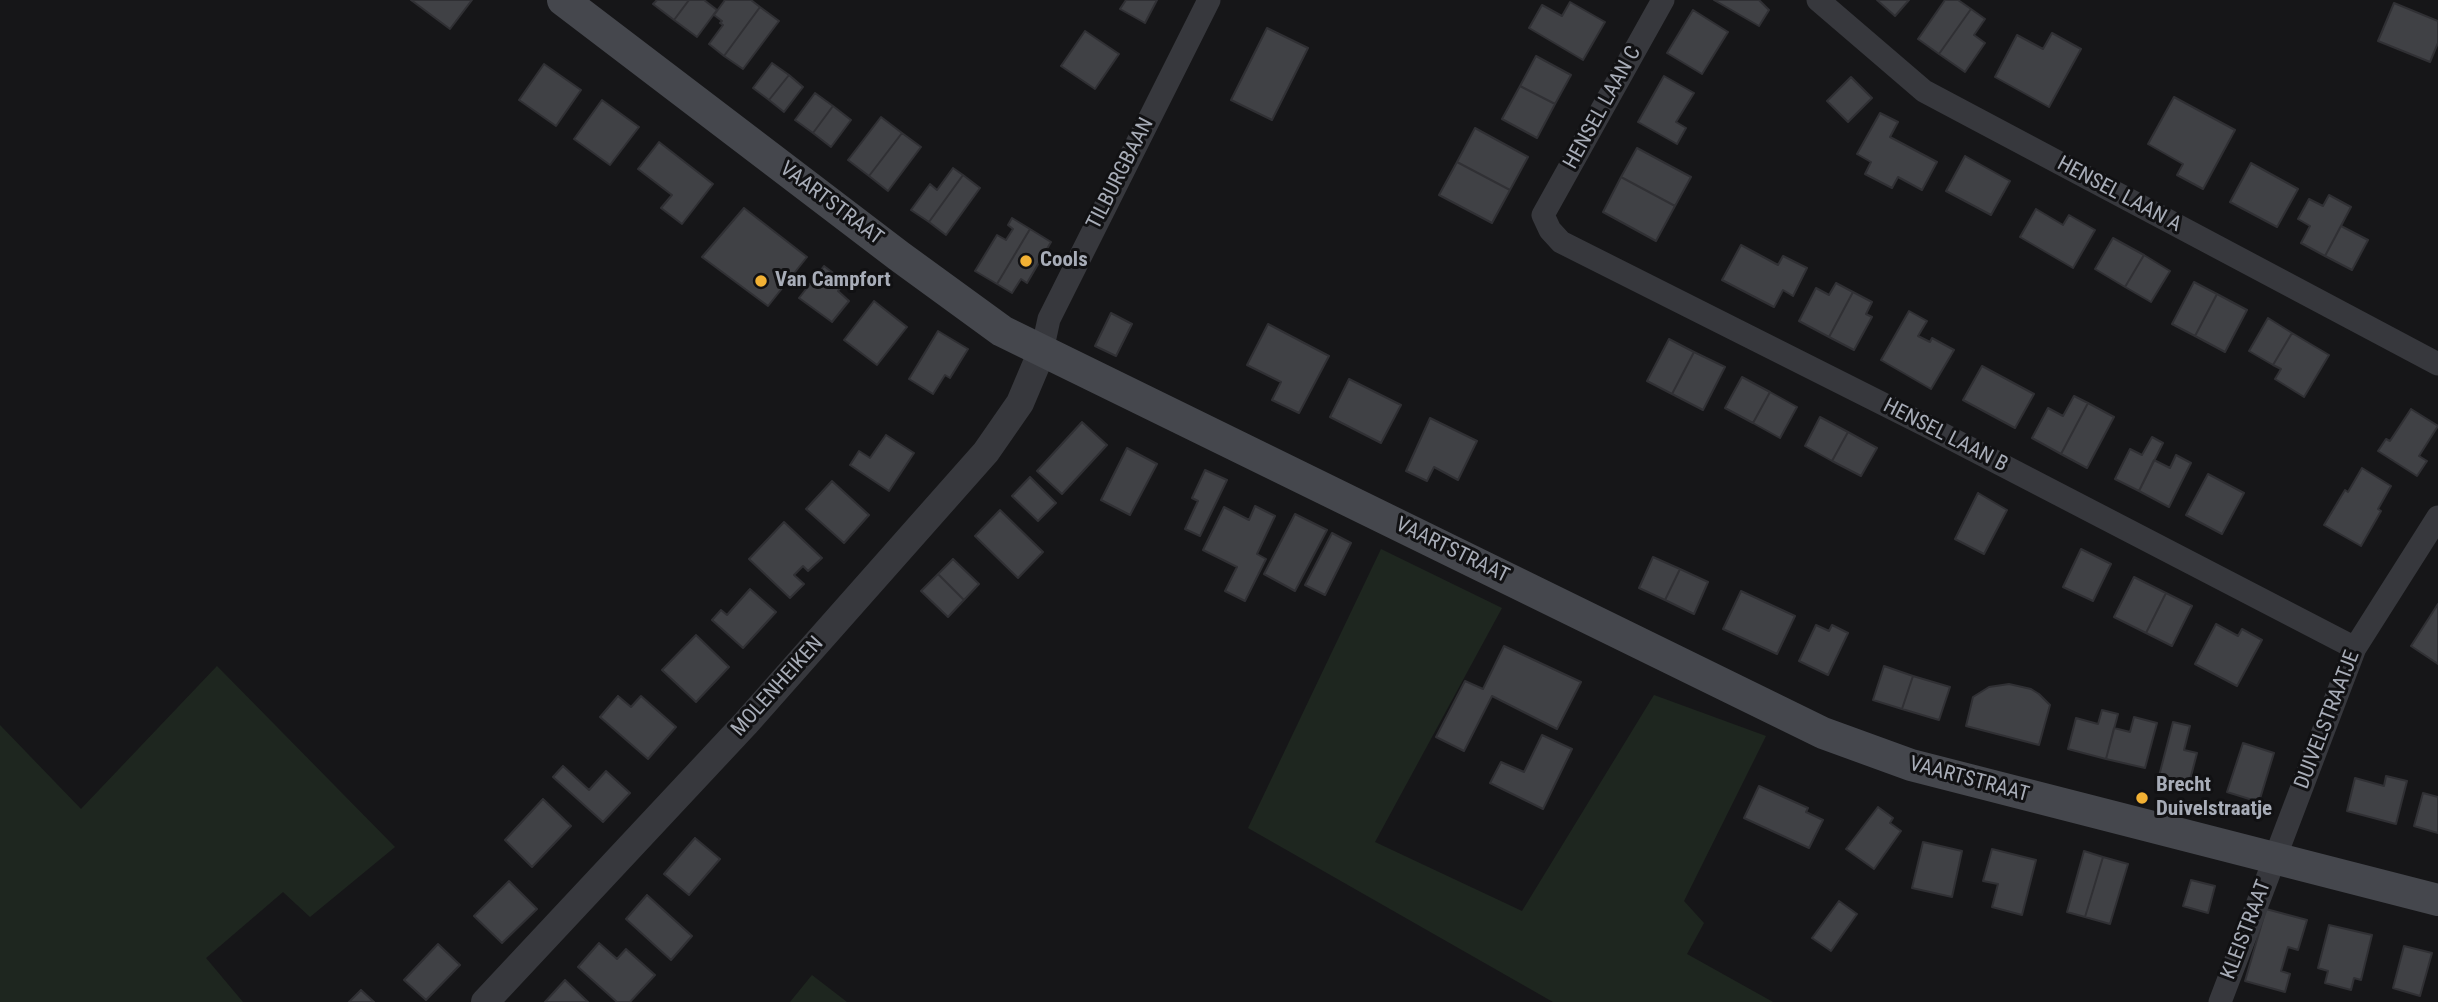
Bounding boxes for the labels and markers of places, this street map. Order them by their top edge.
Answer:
place label: Cools [1040,248,1088,274]
marker: Cools [1018,253,1034,269]
place label: Van Campfort [775,268,891,294]
marker: Van Campfort [753,273,769,289]
place label: Brecht Duivelstraatje [2156,773,2272,823]
marker: Brecht Duivelstraatje [2134,790,2150,806]

